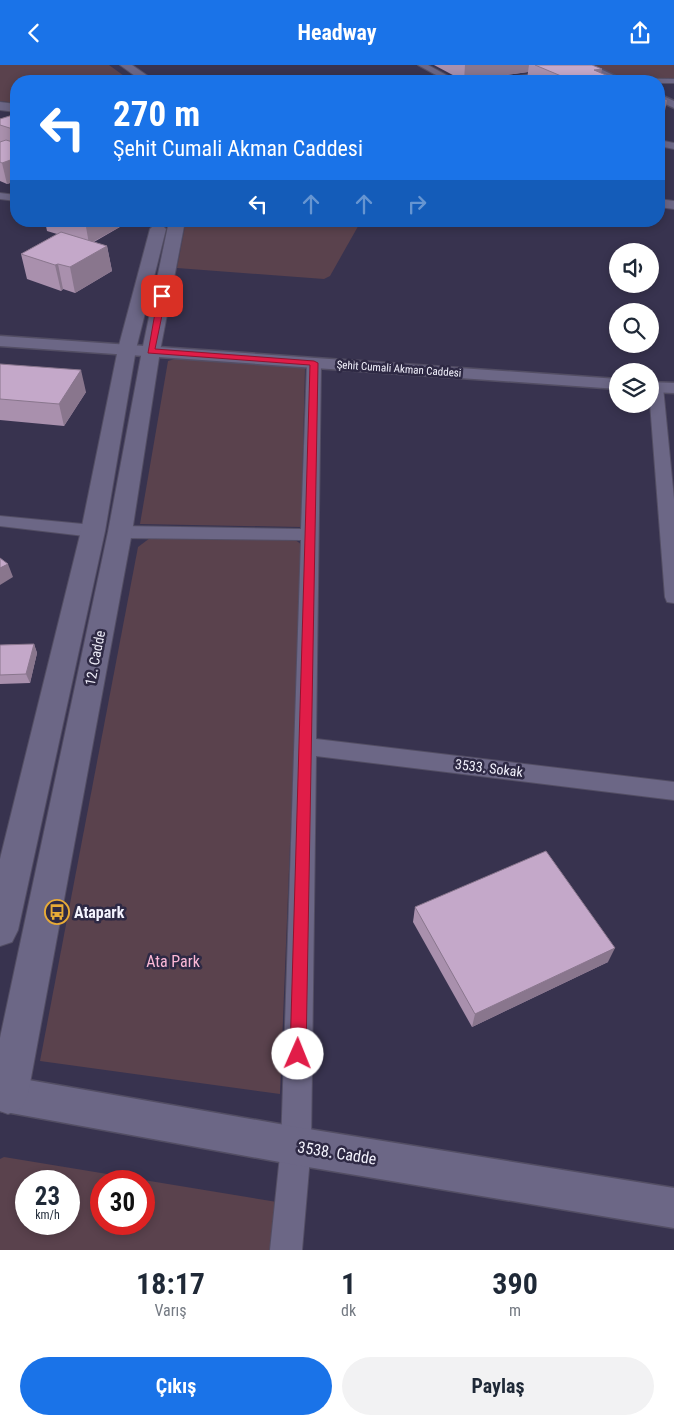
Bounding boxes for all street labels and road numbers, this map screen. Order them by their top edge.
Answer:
street label: Şehit Cumali Akman Caddesi [336,358,462,380]
street label: 12. Cadde [82,629,108,687]
street label: 3533. Sokak [454,756,524,780]
street label: 3538. Cadde [296,1137,378,1169]

